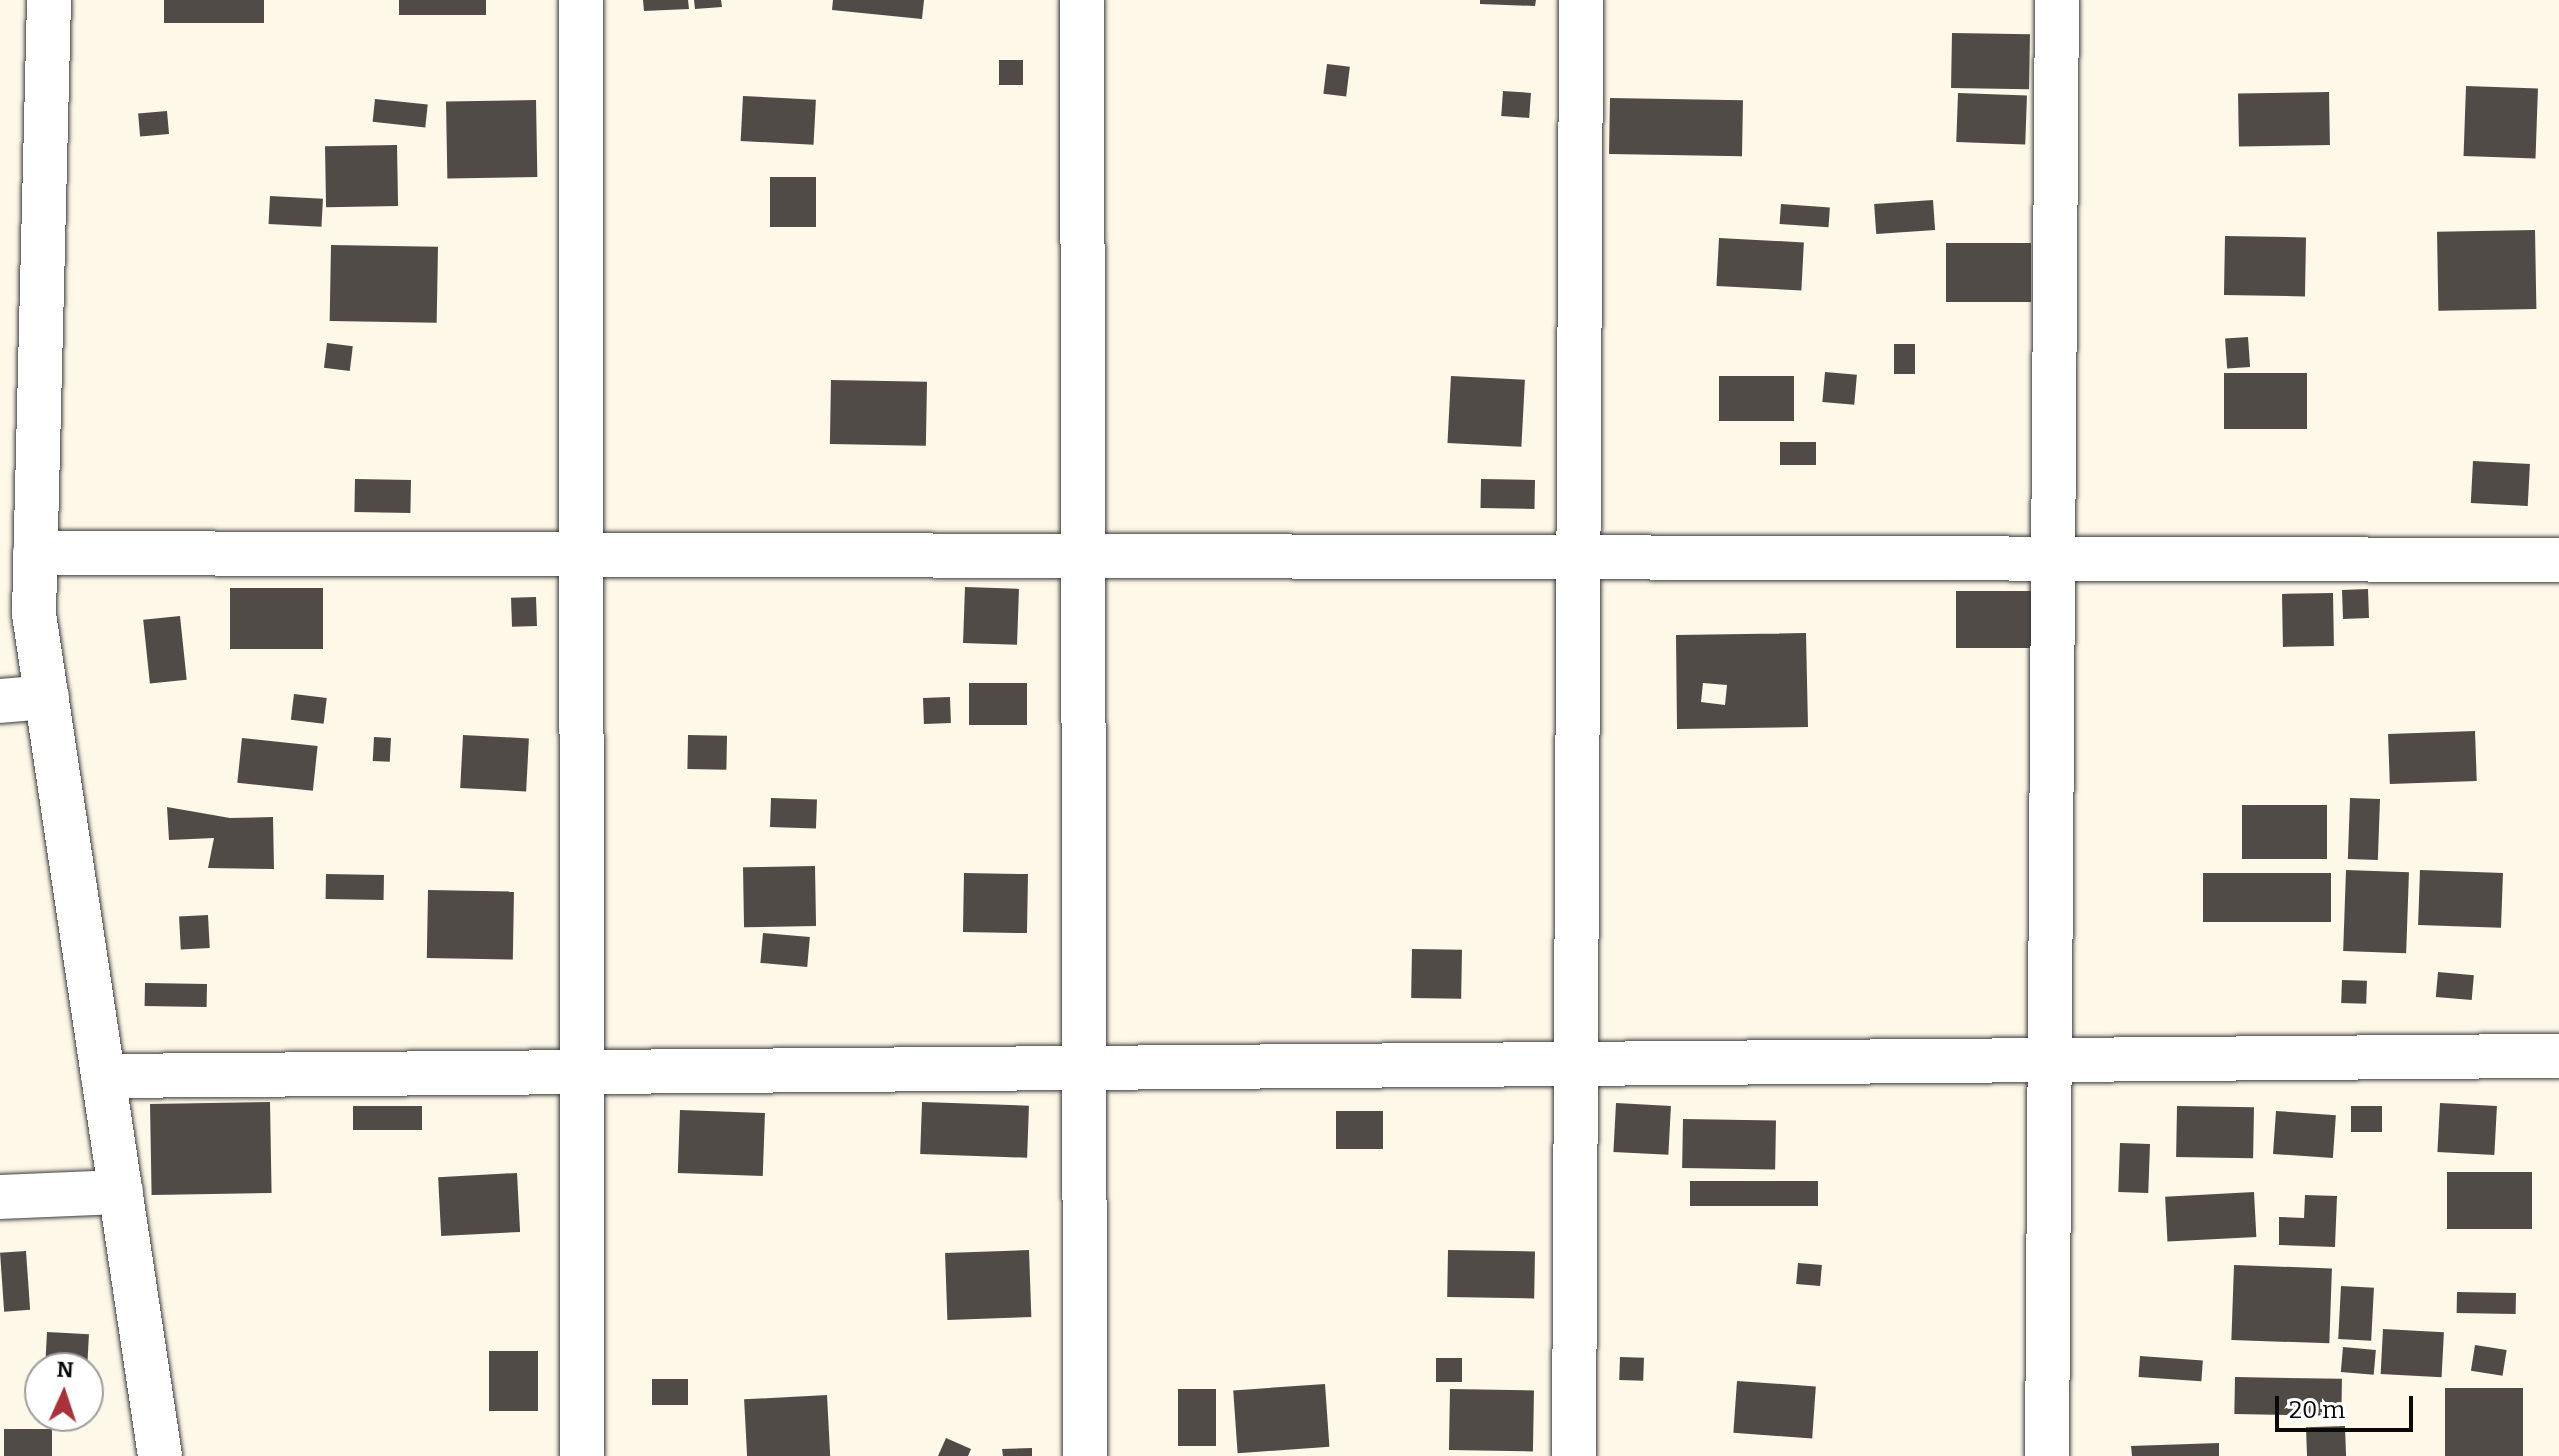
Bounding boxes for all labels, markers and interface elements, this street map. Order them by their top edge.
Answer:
north arrow [24,1352,104,1432]
text: N [56,1356,74,1383]
scale bar [2279,1380,2417,1430]
text: 20 m [2289,1396,2345,1424]

